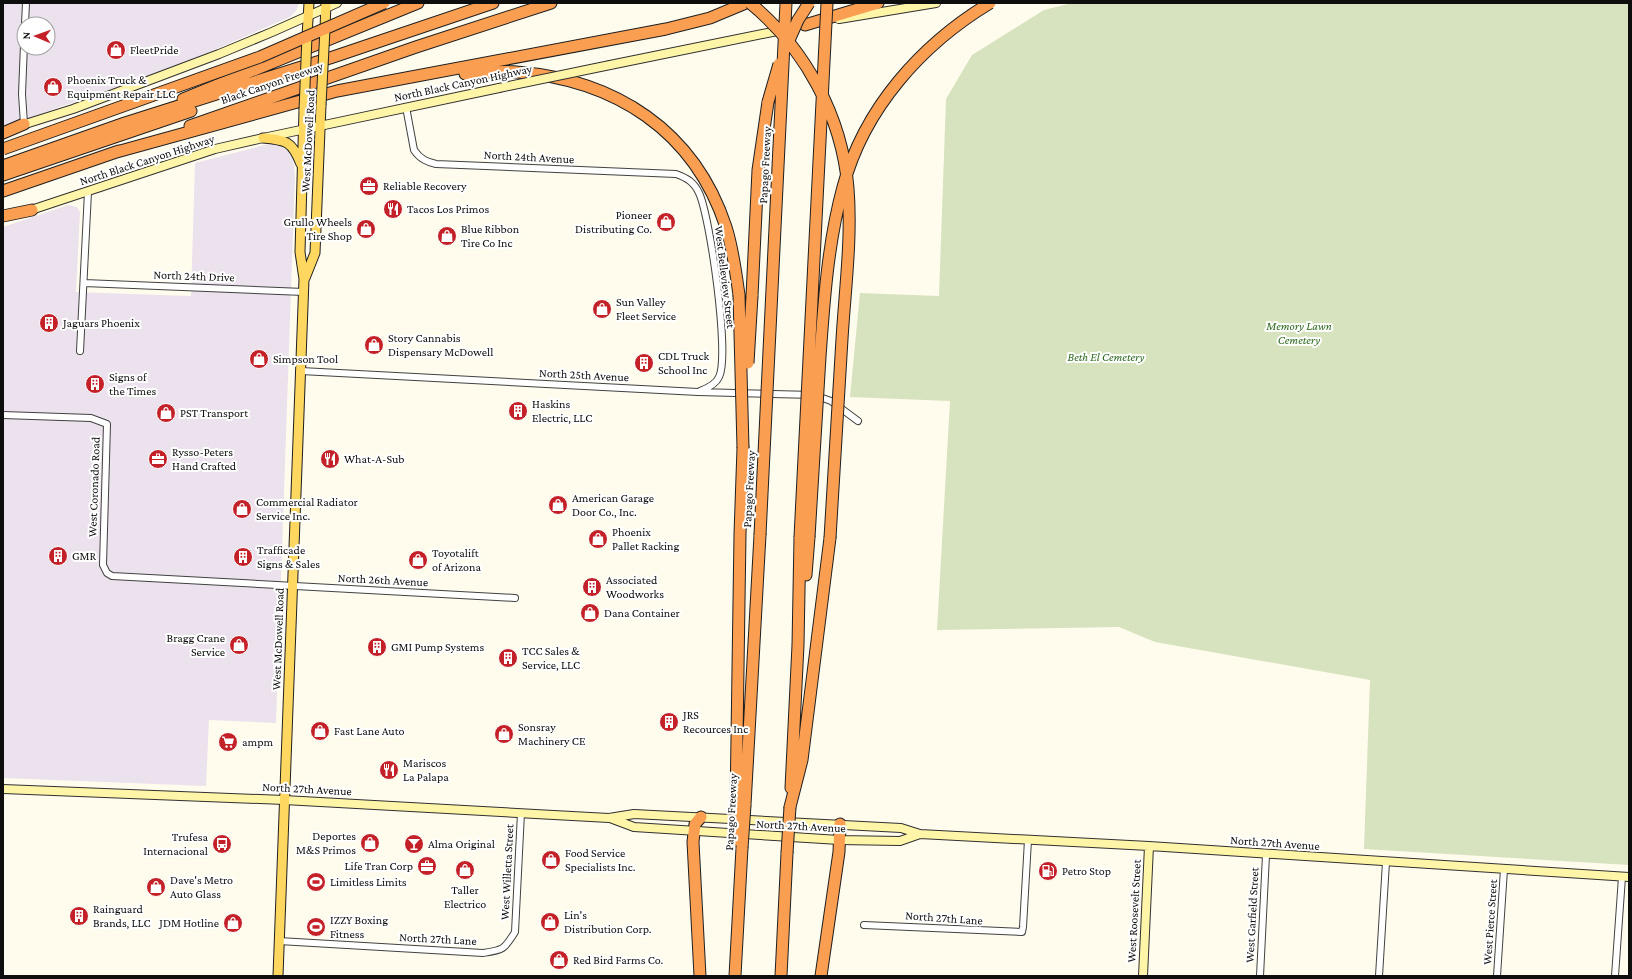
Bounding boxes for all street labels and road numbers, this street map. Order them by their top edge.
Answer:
street label: Black Canyon Freeway [219,59,325,107]
street label: North Black Canyon Highway [393,61,534,104]
street label: West McDowell Road [298,89,318,193]
street label: Papago Freeway [756,126,774,204]
street label: North Black Canyon Highway [78,131,217,188]
street label: North 24th Avenue [483,148,575,166]
street label: West Belleview Street [712,225,738,330]
street label: North 24th Drive [153,268,235,284]
street label: North 25th Avenue [539,366,629,384]
street label: West Coronado Road [85,436,103,537]
street label: Papago Freeway [740,450,758,528]
street label: North 26th Avenue [337,571,429,589]
street label: West McDowell Road [269,587,287,690]
street label: Papago Freeway [722,773,740,851]
street label: North 27th Avenue [262,780,352,798]
street label: North 27th Avenue [756,817,846,835]
street label: West Willetta Street [497,823,517,920]
street label: North 27th Avenue [1230,833,1320,853]
street label: West Roosevelt Street [1124,858,1144,963]
street label: West Garfield Street [1243,866,1262,963]
street label: West Pierce Street [1480,878,1500,965]
street label: North 27th Lane [905,908,983,928]
street label: North 27th Lane [399,930,477,948]

